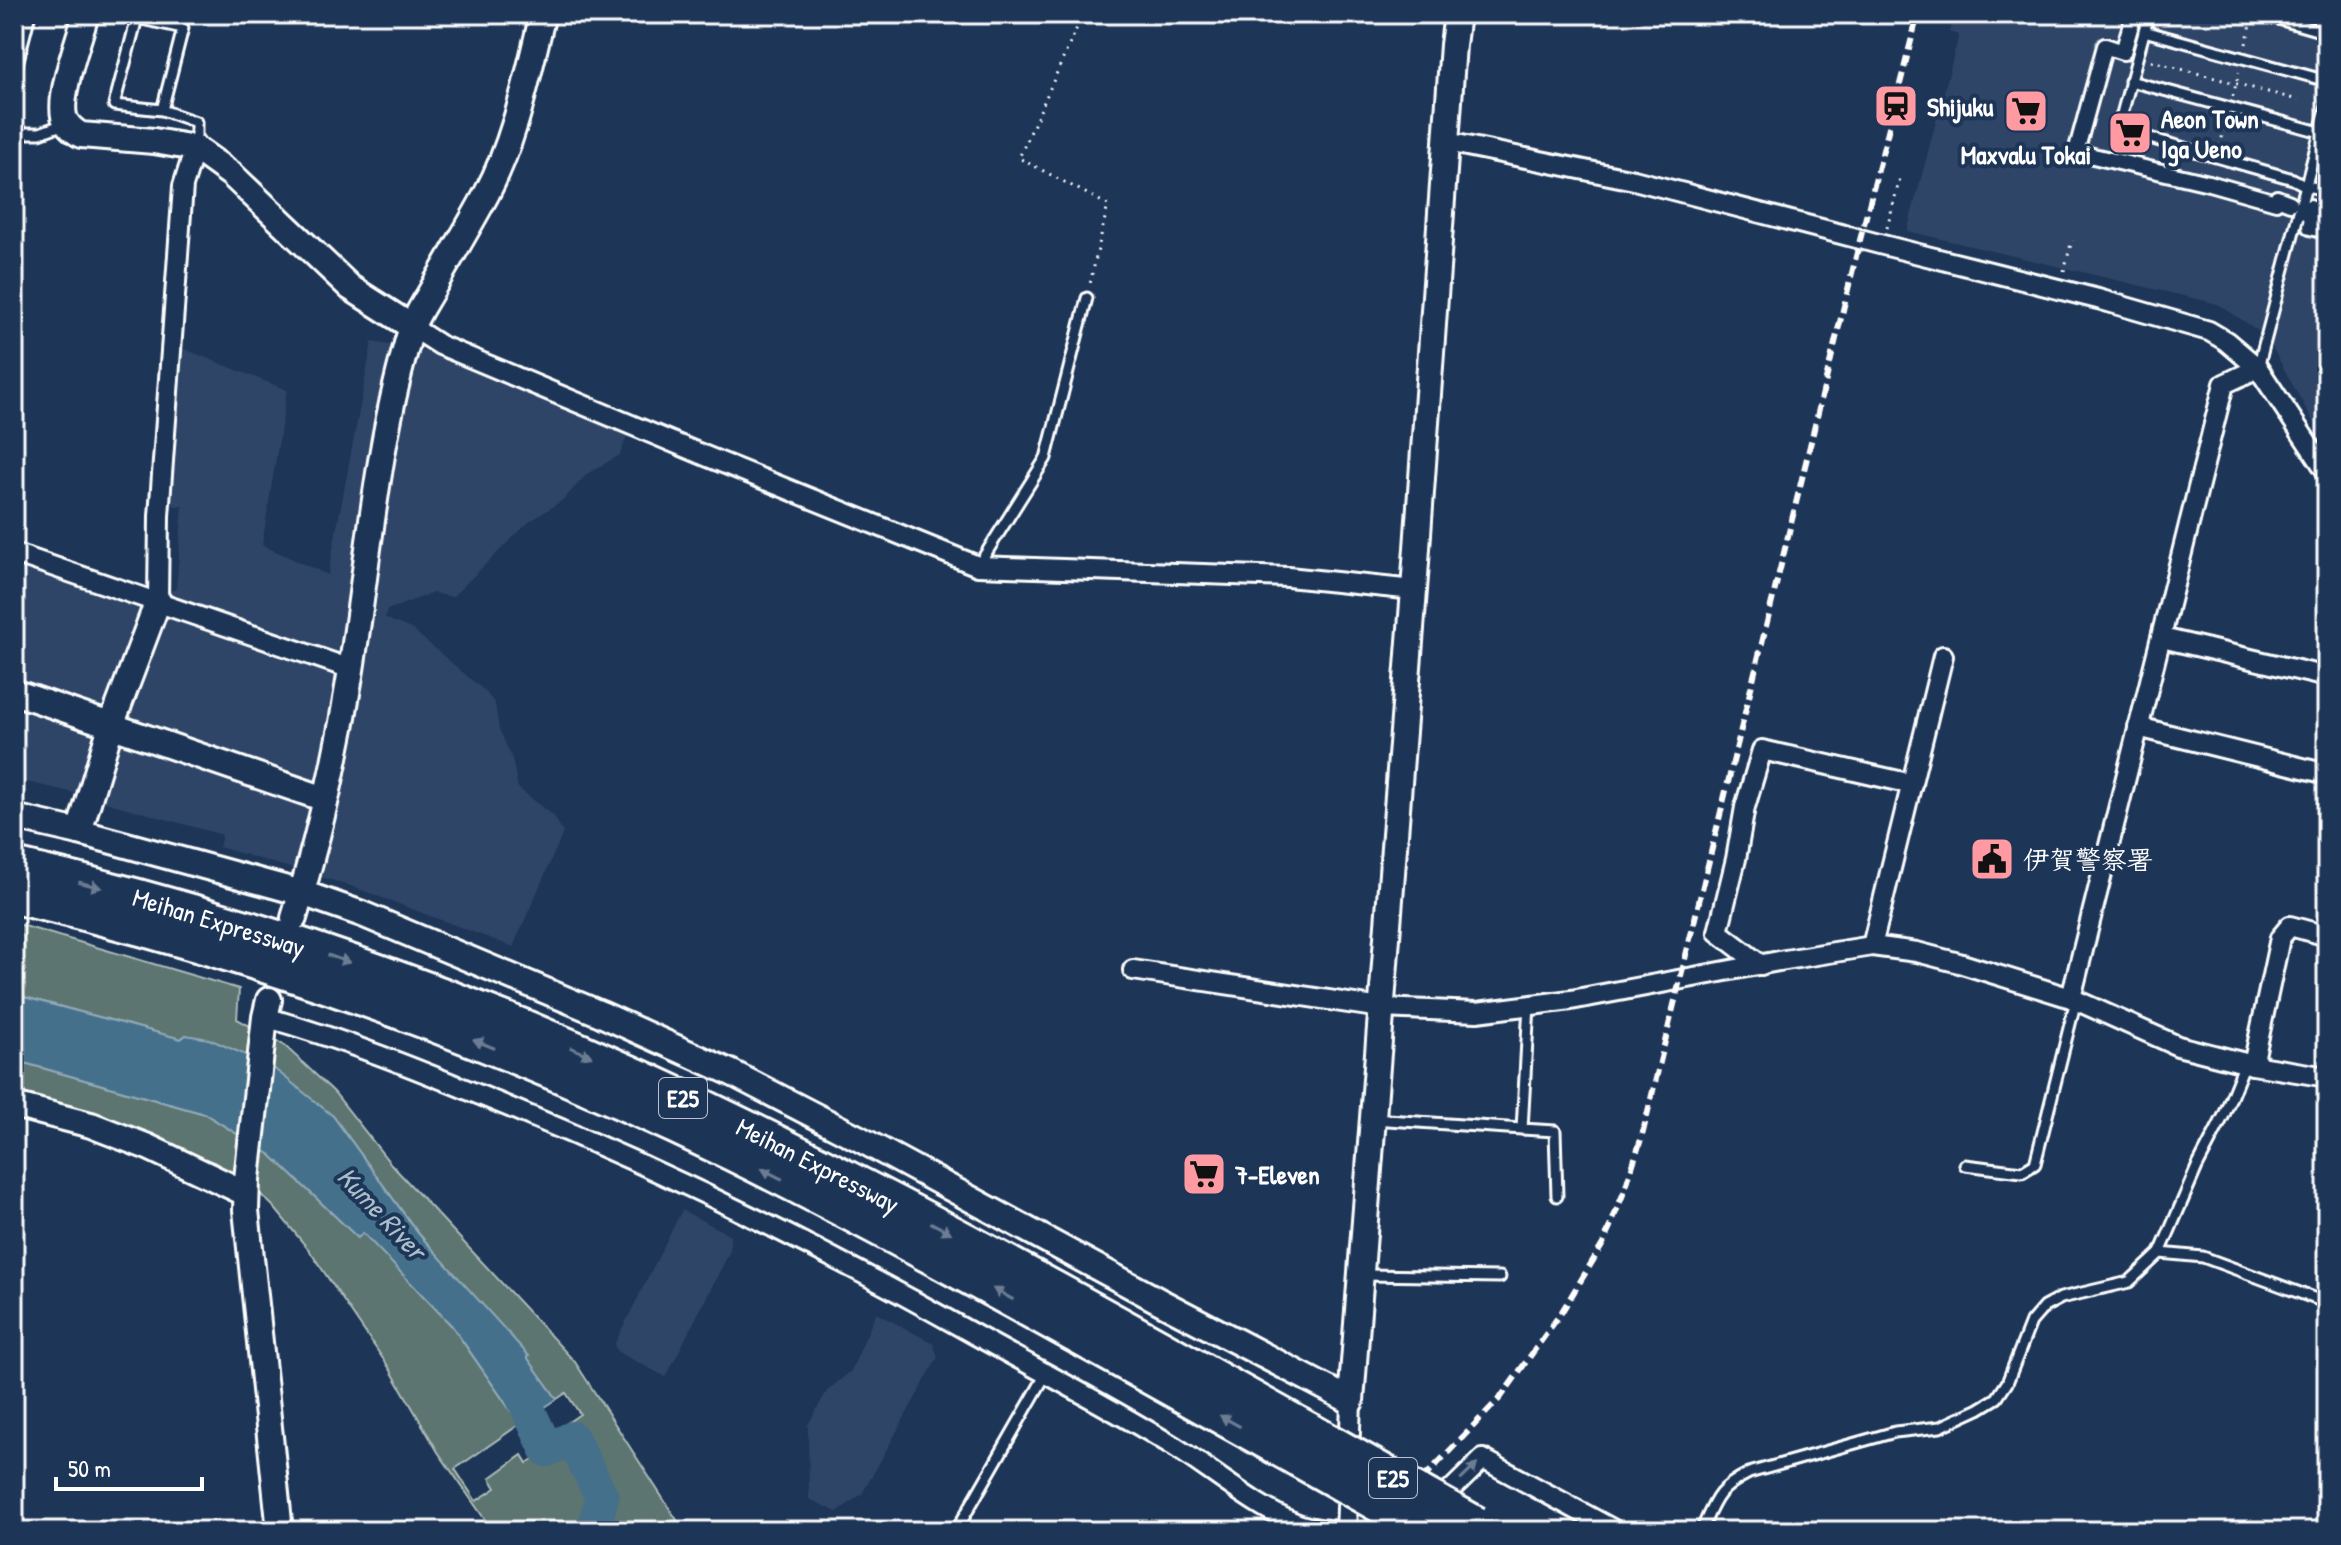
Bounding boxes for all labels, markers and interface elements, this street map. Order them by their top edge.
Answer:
station icon: Shijuku [1872,82,1920,130]
supermarket icon: Maxvalu Tokai [2002,87,2050,135]
place label: Shijuku [1927,89,1994,124]
place label: Aeon Town Iga Ueno [2161,101,2259,167]
supermarket icon: Aeon Town Iga Ueno [2106,109,2154,157]
place label: Maxvalu Tokai [1961,137,2091,172]
public building icon: 伊賀警察署 [1968,835,2016,883]
place label: 伊賀警察署 [2023,842,2153,877]
one-way arrow [77,879,102,891]
street label: Meihan Expressway [129,879,309,965]
one-way arrow [327,953,351,966]
one-way arrow [472,1037,496,1050]
one-way arrow [569,1046,593,1059]
road number: E25 [659,1078,707,1118]
street label: Meihan Expressway [731,1109,905,1221]
supermarket icon: 7-Eleven [1180,1150,1228,1198]
place label: 7-Eleven [1234,1157,1320,1192]
water label: Kume River [329,1158,437,1270]
one-way arrow [761,1167,784,1181]
one-way arrow [929,1222,952,1235]
one-way arrow [991,1288,1014,1301]
one-way arrow [1219,1414,1241,1428]
scale bar [56,1441,202,1491]
text: 50 m [68,1452,111,1484]
road number: E25 [1369,1458,1417,1498]
one-way arrow [1459,1463,1478,1482]

